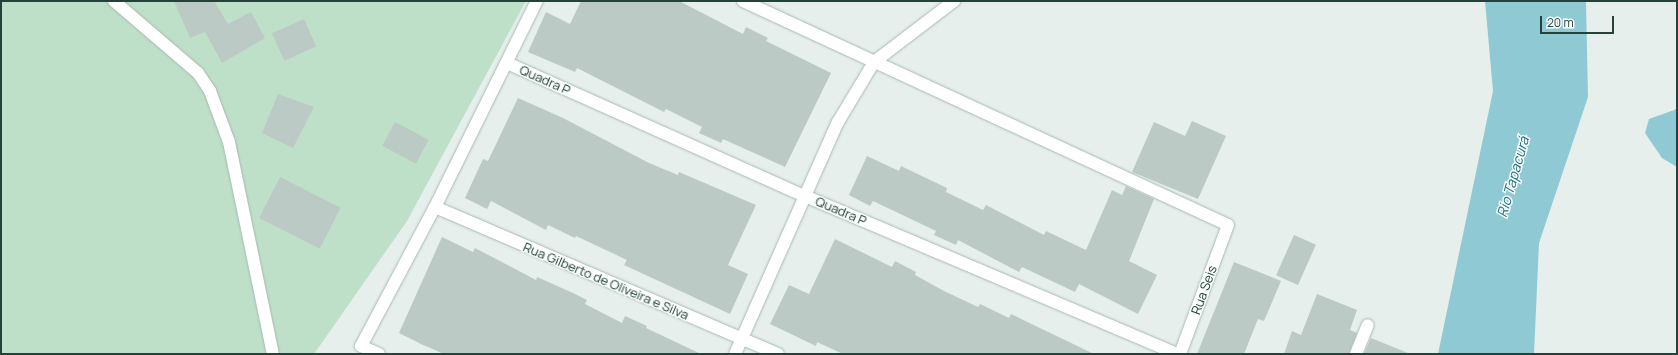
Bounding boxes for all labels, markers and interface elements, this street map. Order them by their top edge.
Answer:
scale bar [1542,8,1616,34]
text: 20 m [1547,14,1574,31]
street label: Quadra P [517,62,573,98]
water label: Rio Tapacurá [1493,135,1533,219]
street label: Quadra P [813,193,869,229]
street label: Rua Gilberto de Oliveira e Silva [521,239,691,323]
street label: Rua Seis [1188,263,1220,317]

